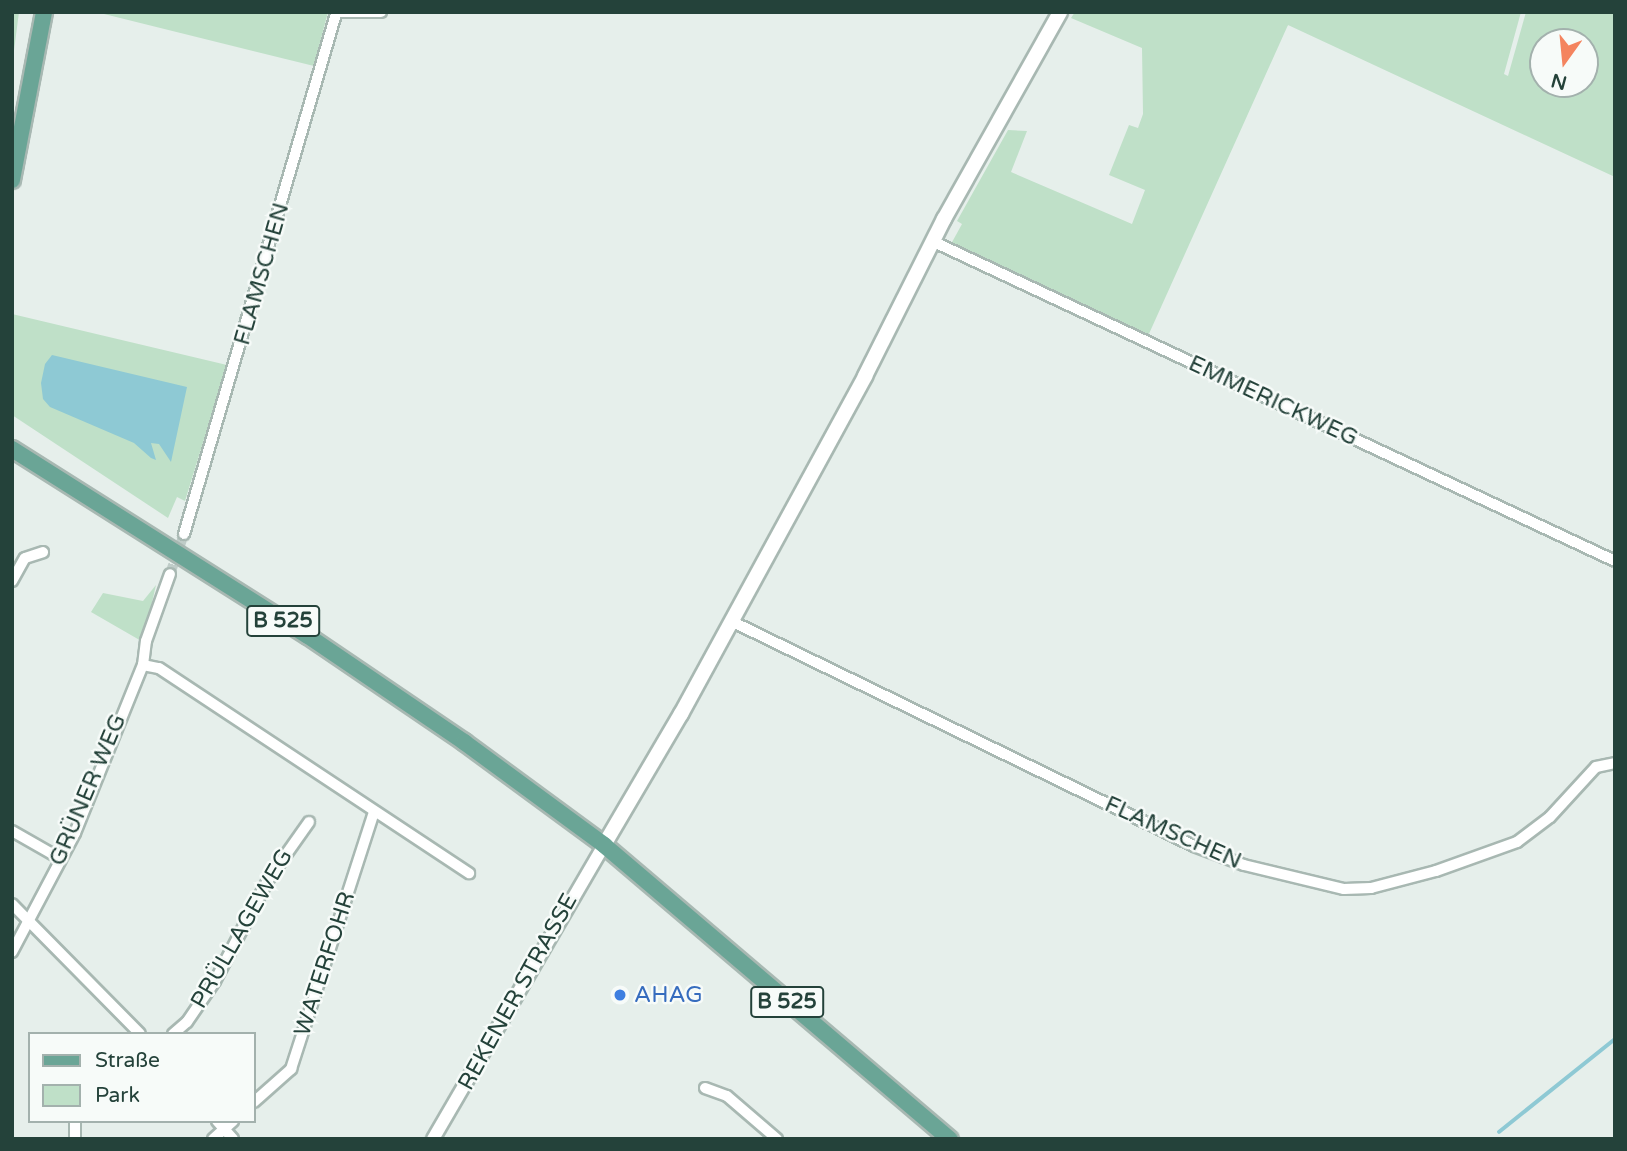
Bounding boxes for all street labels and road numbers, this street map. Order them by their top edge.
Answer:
street label: FLAMSCHEN [229,200,295,348]
street label: EMMERICKWEG [1184,350,1362,452]
road number: B 525 [244,604,322,638]
street label: GRÜNER WEG [44,710,132,870]
street label: FLAMSCHEN [1100,791,1246,875]
street label: PRÜLLAGEWEG [185,844,299,1014]
street label: WATERFOHR [289,888,361,1040]
street label: REKENER STRASSE [452,889,584,1095]
road number: B 525 [748,984,826,1020]

